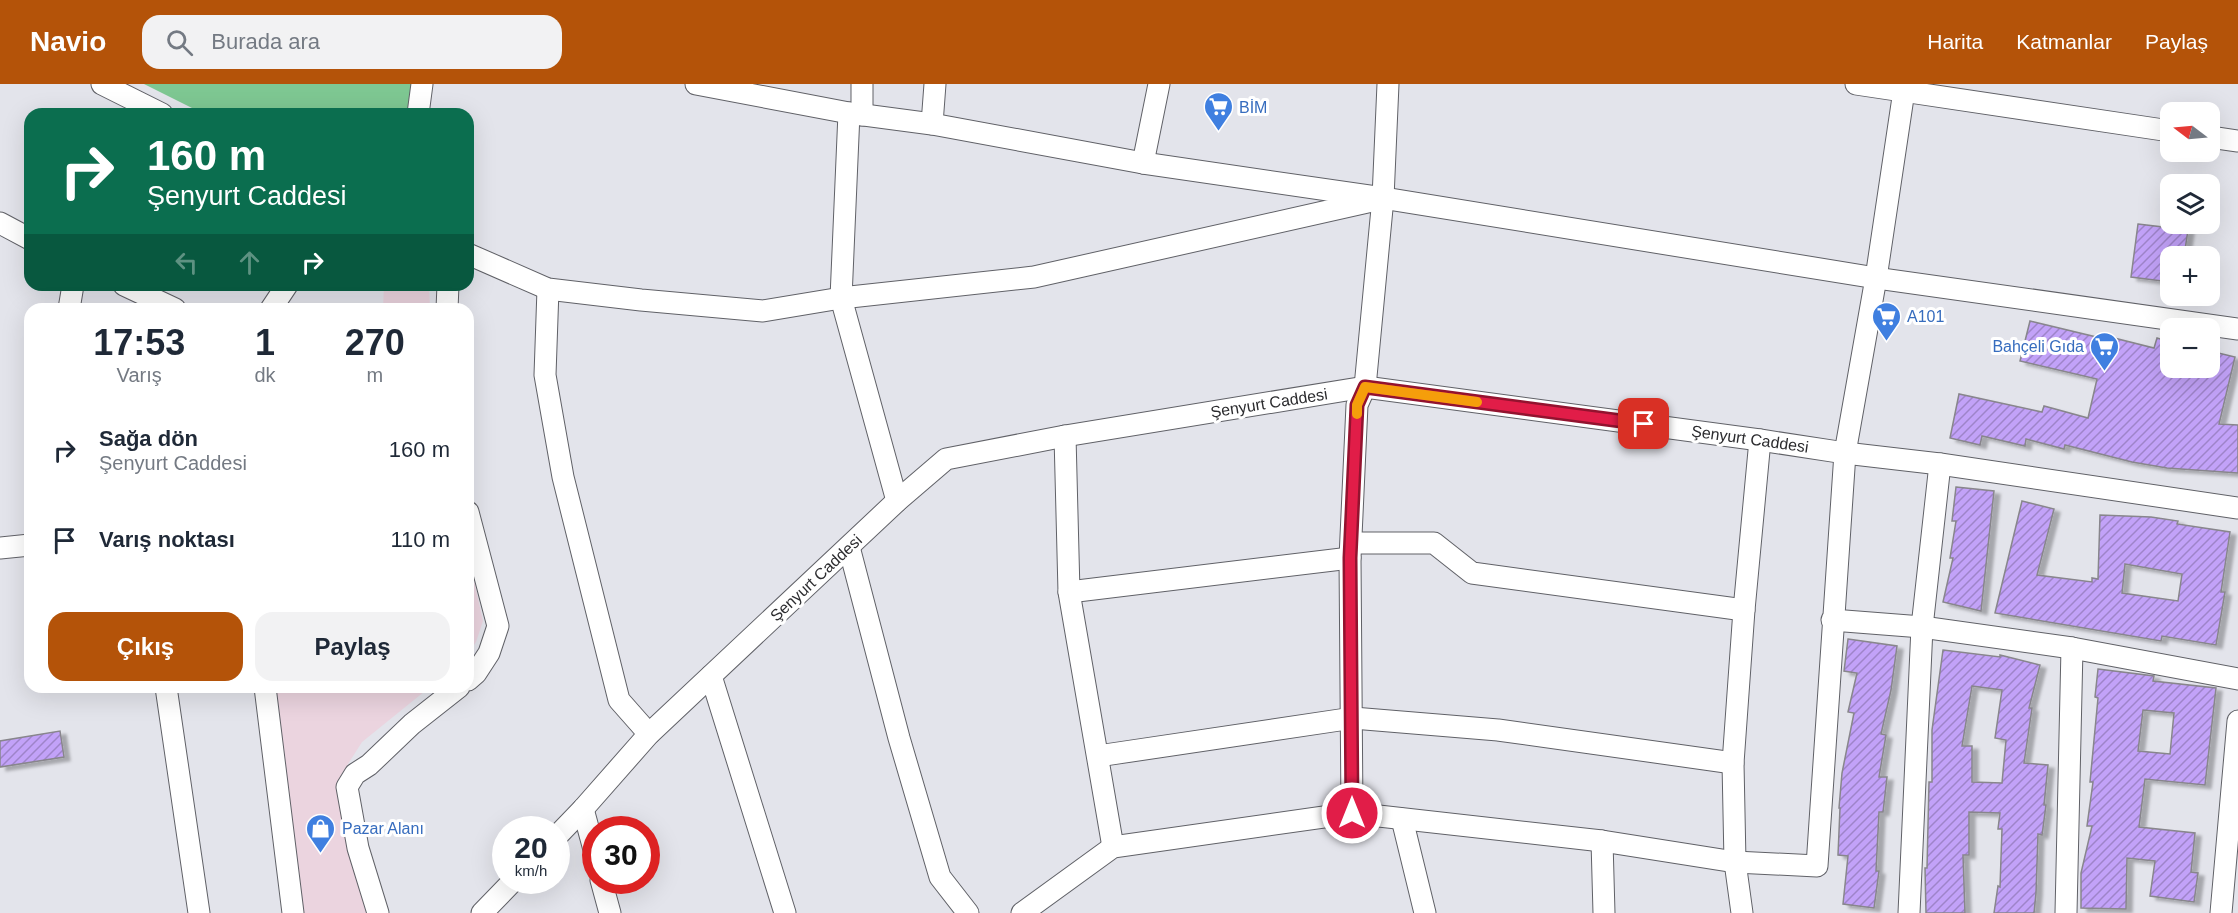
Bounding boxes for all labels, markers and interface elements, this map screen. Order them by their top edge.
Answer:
search box [142,15,562,69]
text: Navio [30,26,106,57]
icon: search [163,26,196,59]
text: Burada ara [211,29,320,54]
text: Harita [1927,30,1983,53]
text: Katmanlar [2016,30,2112,53]
text: Paylaş [2145,30,2208,53]
supermarket icon: BİM [1202,91,1234,133]
place label: BİM [1239,98,1267,116]
north arrow [2160,102,2220,162]
map controls [2160,102,2220,378]
icon: right [48,132,126,210]
text: 160 m [147,132,266,179]
button: layers [2160,174,2220,234]
text: Şenyurt Caddesi [147,181,347,211]
icon: left [170,246,203,279]
icon: ahead [233,246,266,279]
icon: right [296,246,329,279]
button: + [2160,246,2220,306]
supermarket icon: A101 [1870,300,1902,342]
place label: A101 [1907,308,1944,325]
button: − [2160,318,2220,378]
text: 17:53 [93,322,185,363]
text: 1 [255,322,275,363]
text: 270 [345,322,405,363]
supermarket icon: Bahçeli Gıda [2089,330,2121,372]
place label: Bahçeli Gıda [1992,338,2084,355]
text: Varış [117,364,162,386]
text: dk [254,364,276,386]
text: m [366,364,383,386]
street label: Şenyurt Caddesi [1209,385,1329,421]
pin [1618,398,1669,449]
icon: arrive [1627,407,1660,440]
street label: Şenyurt Caddesi [1690,422,1810,456]
text: Sağa dön [99,426,198,451]
icon: right [48,434,81,467]
text: 160 m [389,437,450,462]
text: Şenyurt Caddesi [99,452,247,474]
icon: arrive [48,524,81,557]
text: Varış noktası [99,527,235,552]
text: 110 m [390,527,450,552]
street label: Şenyurt Caddesi [767,531,865,625]
button: Çıkış [48,612,243,681]
button: Paylaş [255,612,450,681]
position arrow [1320,781,1384,845]
shop icon: Pazar Alanı [305,812,337,854]
speed limit sign: 30 [582,816,660,894]
place label: Pazar Alanı [342,820,424,837]
text: 20 [514,831,548,864]
text: km/h [515,862,547,879]

